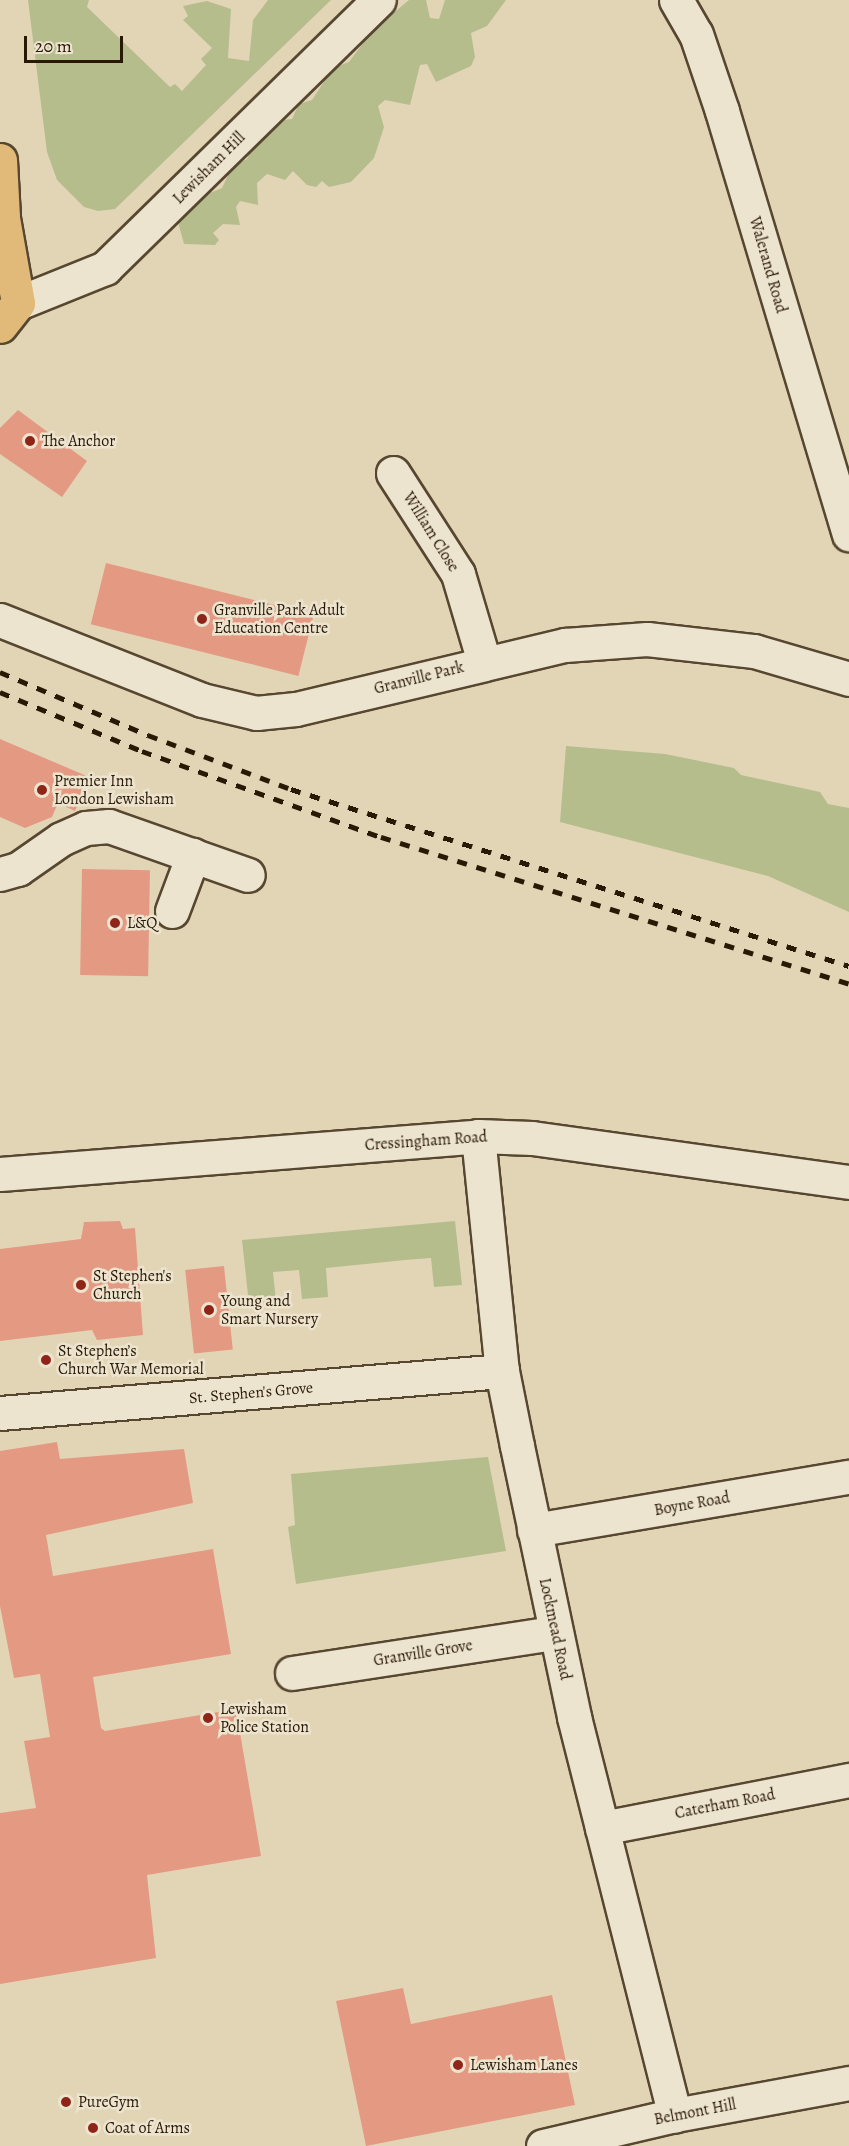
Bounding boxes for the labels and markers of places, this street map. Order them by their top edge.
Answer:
place label: The Anchor [42,431,115,451]
marker: The Anchor [23,434,37,448]
place label: Granville Park Adult Education Centre [214,600,345,638]
marker: Granville Park Adult Education Centre [195,612,209,626]
place label: Premier Inn London Lewisham [54,771,174,809]
marker: Premier Inn London Lewisham [35,783,49,797]
place label: L&Q [127,913,157,933]
marker: L&Q [108,916,122,930]
place label: St Stephen's Church [93,1266,172,1304]
marker: St Stephen's Church [74,1278,88,1292]
place label: Young and Smart Nursery [221,1291,318,1329]
marker: Young and Smart Nursery [202,1303,216,1317]
place label: St Stephen’s Church War Memorial [58,1341,204,1379]
marker: St Stephen’s Church War Memorial [39,1353,53,1367]
place label: Lewisham Police Station [220,1699,309,1737]
marker: Lewisham Police Station [201,1711,215,1725]
place label: Lewisham Lanes [470,2055,578,2075]
marker: Lewisham Lanes [451,2058,465,2072]
place label: PureGym [78,2092,139,2112]
marker: PureGym [59,2095,73,2109]
place label: Coat of Arms [105,2118,190,2138]
marker: Coat of Arms [86,2121,100,2135]

